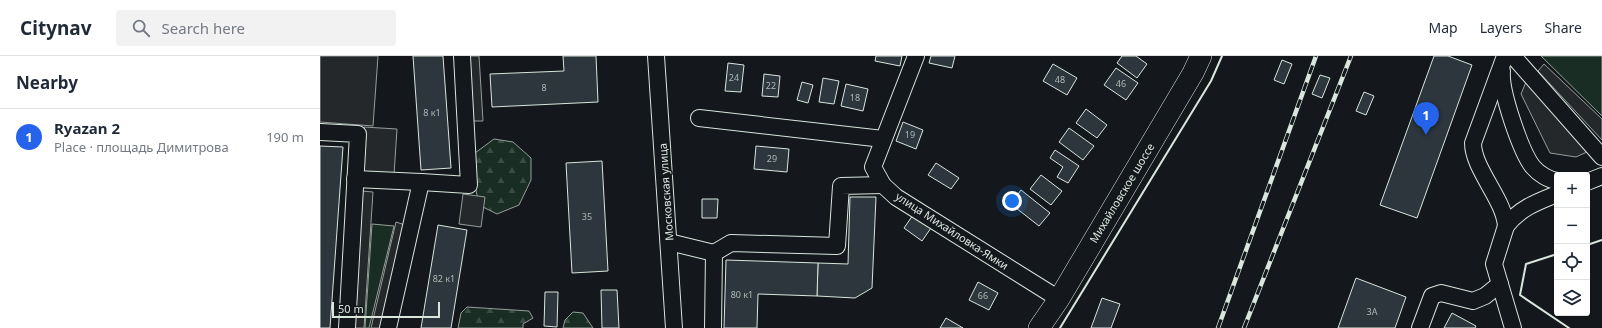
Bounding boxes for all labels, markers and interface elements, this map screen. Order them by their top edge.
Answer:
search box [116,10,396,46]
text: Citynav [20,15,92,41]
icon: search [130,17,152,39]
text: Search here [162,18,245,38]
text: Map [1429,18,1458,37]
text: Layers [1480,18,1522,37]
text: Share [1544,18,1582,37]
text: Nearby [16,71,78,94]
house number: 24 [729,71,739,84]
house number: 48 [1055,73,1065,86]
house number: 46 [1116,77,1126,90]
house number: 22 [766,79,776,92]
house number: 8 [541,81,547,94]
house number: 18 [850,91,860,104]
pin: 1 [1413,102,1439,135]
house number: 8 к1 [423,106,441,119]
text: Ryazan 2 [54,118,120,138]
text: 1 [25,128,33,146]
text: 190 m [266,128,304,146]
house number: 19 [905,128,915,141]
text: Place · площадь Димитрова [54,138,229,156]
street label: Михайловское шоссе [1086,140,1157,245]
street label: Московская улица [655,143,676,241]
house number: 29 [767,152,777,165]
map controls [1554,172,1590,316]
button: + [1554,172,1590,208]
street label: улица Михайловка-Ямки [893,188,1012,273]
your location [1002,191,1022,211]
button: − [1554,208,1590,244]
house number: 35 [582,210,592,223]
button: locate [1554,244,1590,280]
house number: 82 к1 [433,272,455,285]
button: layers [1554,280,1590,316]
house number: 80 к1 [731,288,753,301]
house number: 66 [978,289,988,302]
scale bar [332,300,440,319]
text: 50 m [338,301,364,316]
house number: 3А [1367,305,1378,318]

